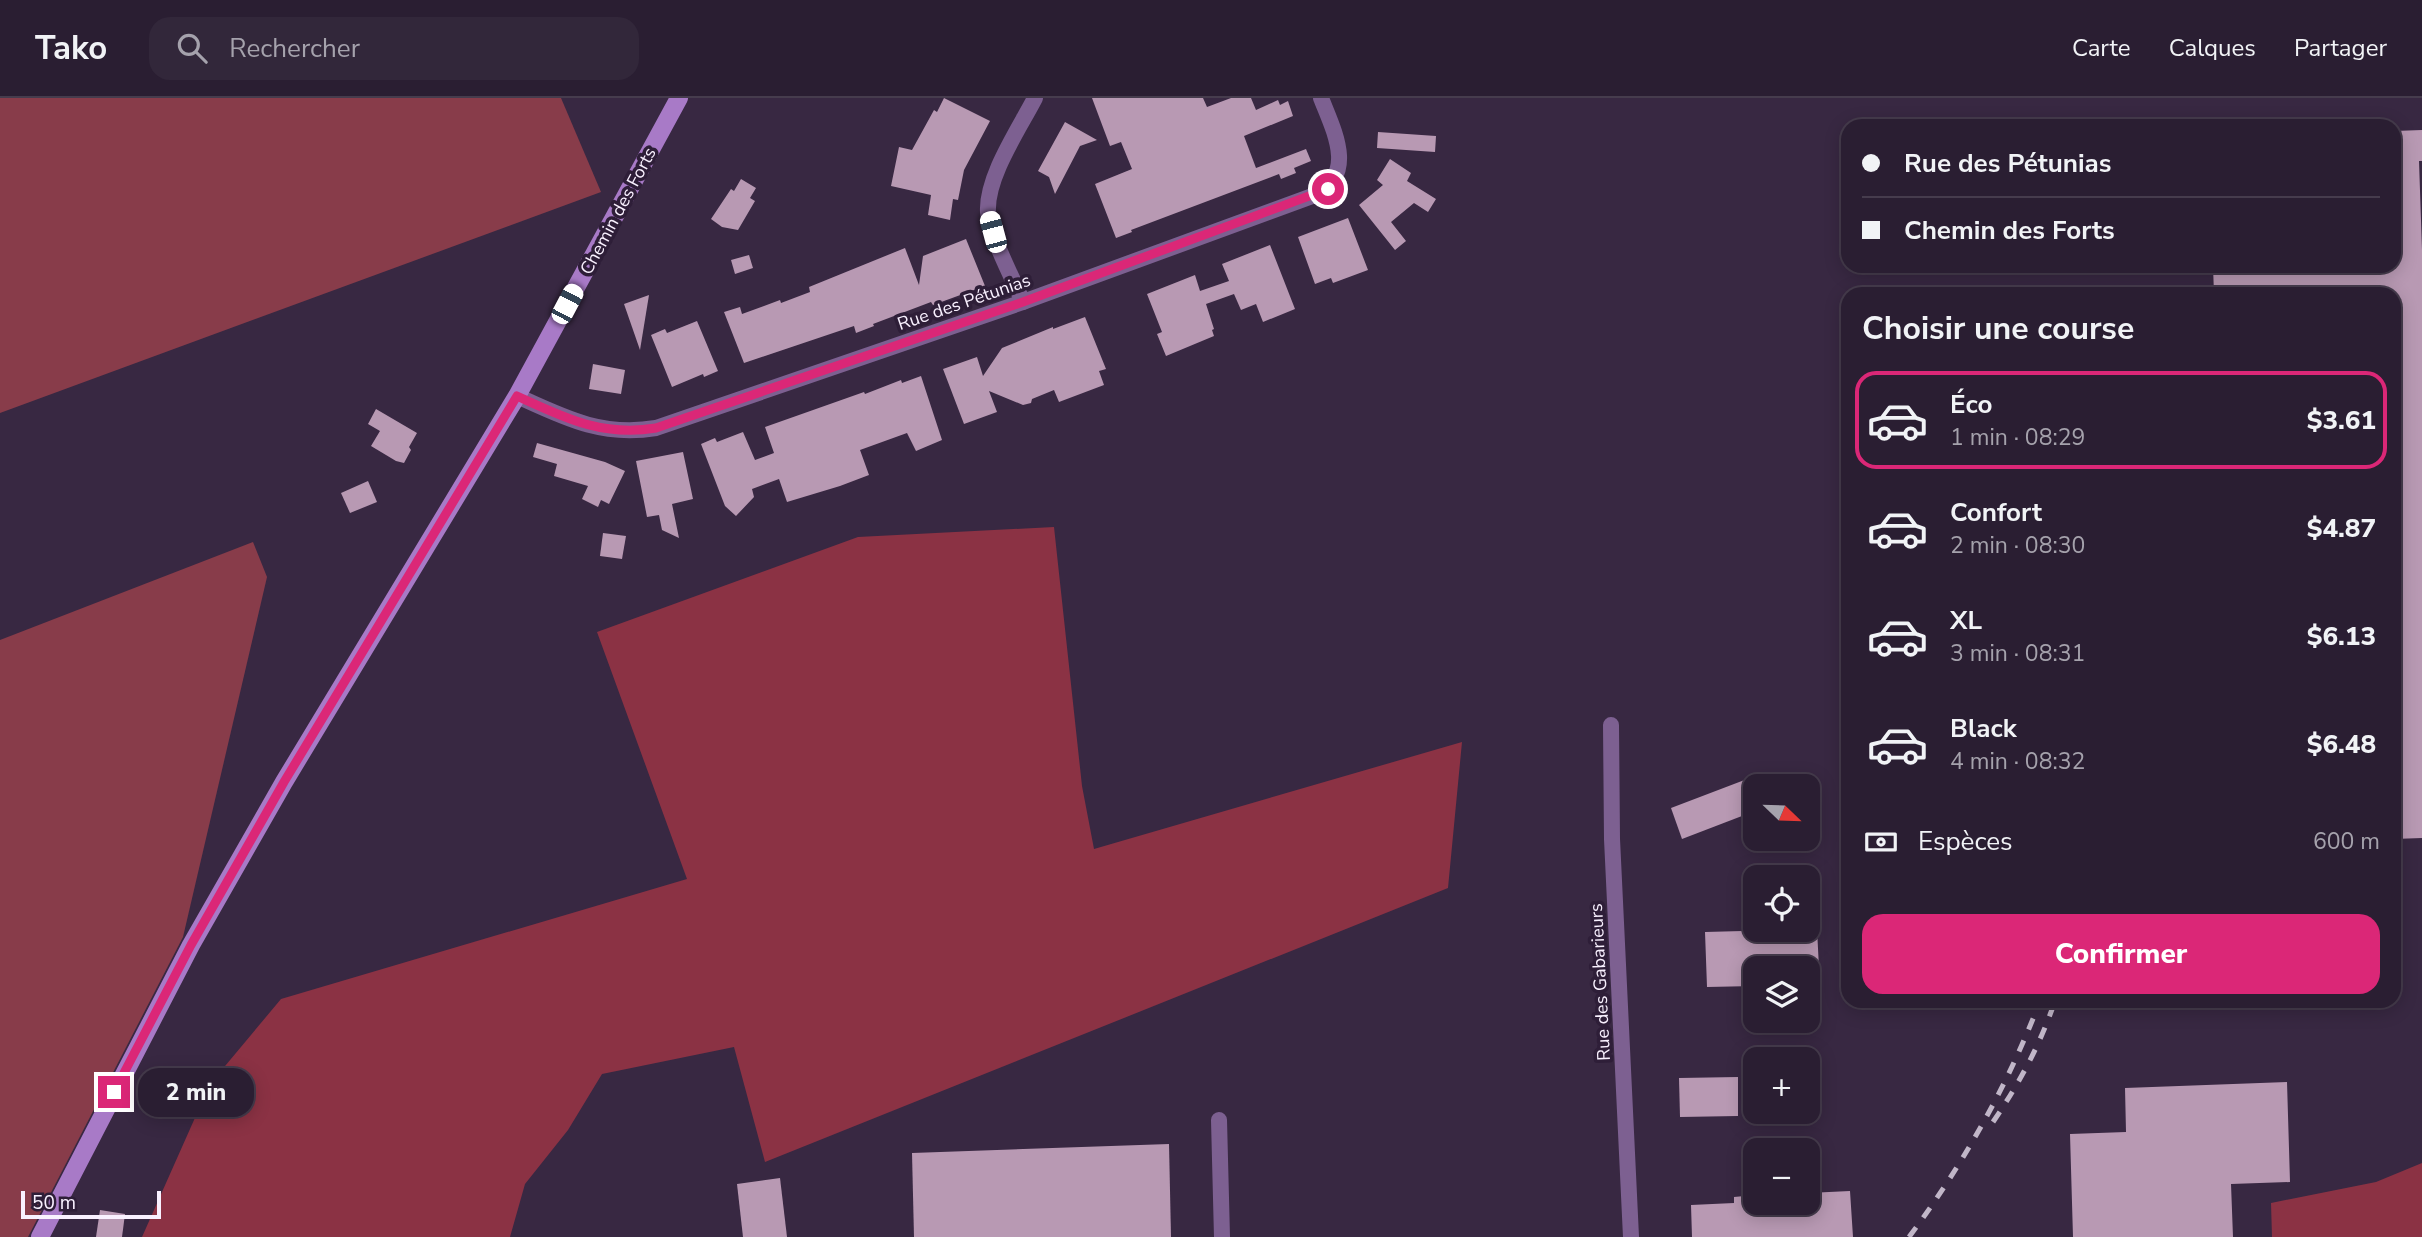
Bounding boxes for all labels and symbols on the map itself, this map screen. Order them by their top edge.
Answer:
street label: Chemin des Forts [574,143,662,279]
route start [1312,173,1344,205]
car [978,209,1009,255]
street label: Rue des Pétunias [894,268,1034,336]
car [548,281,587,327]
north arrow [1743,774,1820,850]
street label: Rue des Gabarieurs [1584,903,1616,1061]
callout: 2 min [138,1068,254,1116]
route end [98,1076,130,1108]
scale bar [21,1188,161,1220]

